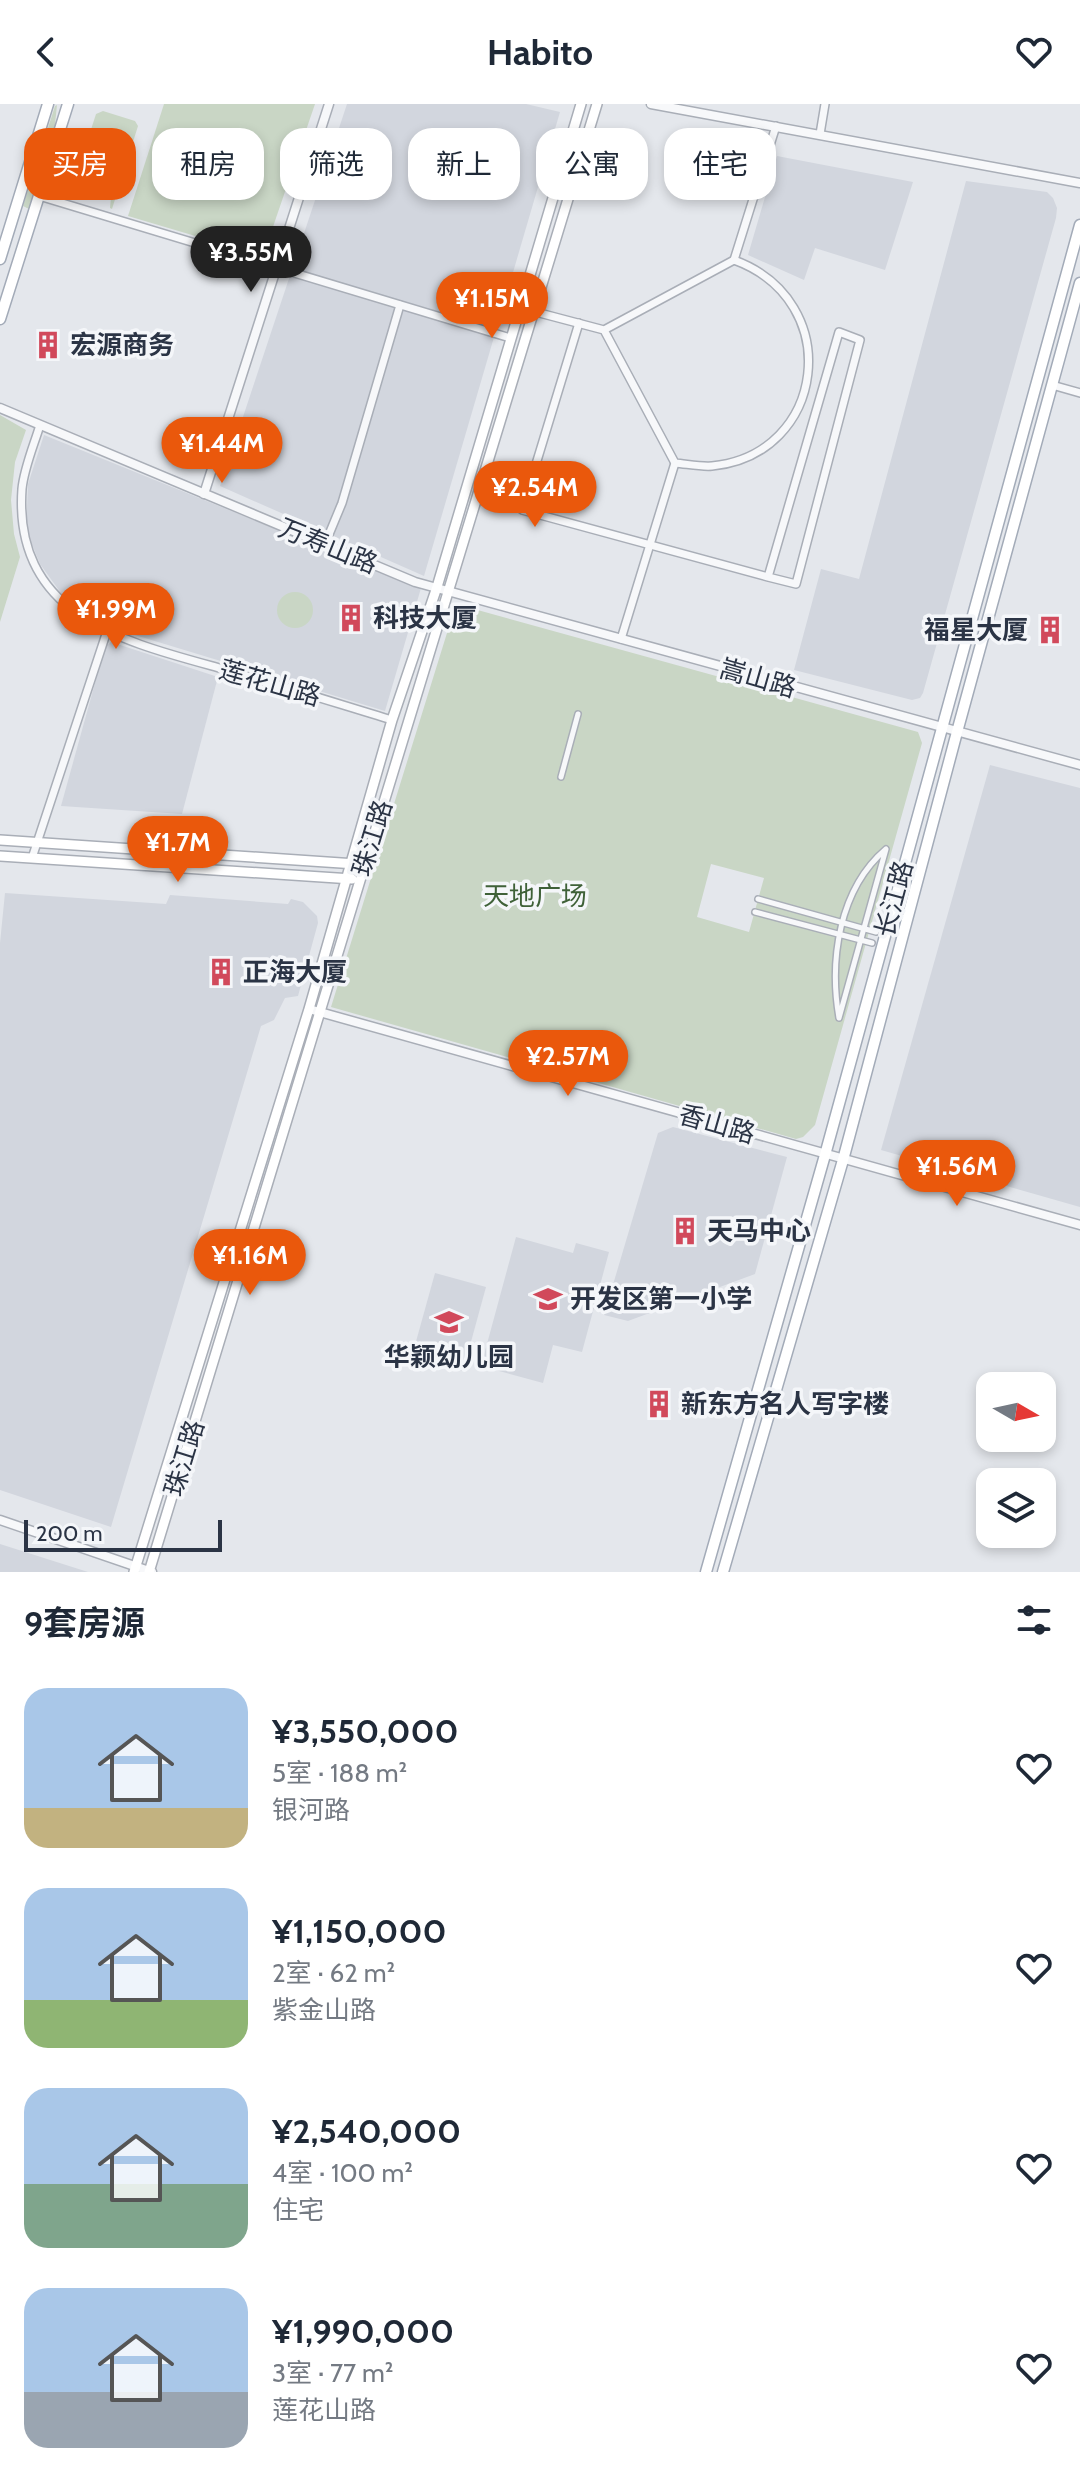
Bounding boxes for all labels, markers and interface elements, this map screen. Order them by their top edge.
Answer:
icon: back [24,30,68,74]
text: Habito [487,30,593,74]
icon: heart [1012,30,1056,74]
chip: 买房 [24,128,136,200]
chip: 租房 [152,128,264,200]
chip: 筛选 [280,128,392,200]
chip: 新上 [408,128,520,200]
chip: 公寓 [536,128,648,200]
chip: 住宅 [664,128,776,200]
pin: ¥3.55M [186,226,316,294]
text: ¥3.55M [208,236,294,268]
pin: ¥1.15M [427,272,557,340]
text: ¥1.15M [454,282,530,314]
place label: 宏源商务 [70,329,174,361]
building icon: 宏源商务 [33,330,63,360]
pin: ¥1.44M [157,417,287,485]
text: ¥1.44M [179,427,265,459]
pin: ¥2.54M [470,461,600,529]
text: ¥2.54M [492,471,579,503]
street label: 万寿山路 [274,512,382,580]
pin: ¥1.99M [51,583,181,651]
text: ¥1.99M [75,593,157,625]
place label: 科技大厦 [373,602,477,634]
building icon: 科技大厦 [336,603,366,633]
place label: 福星大厦 [924,614,1028,646]
building icon: 福星大厦 [1035,615,1065,645]
street label: 嵩山路 [716,652,800,704]
street label: 莲花山路 [216,653,324,713]
street label: 珠江路 [345,796,399,880]
pin: ¥1.7M [122,816,234,884]
text: ¥1.7M [145,826,211,858]
street label: 长江路 [868,857,920,941]
park label: 天地广场 [483,880,587,912]
place label: 正海大厦 [243,956,347,988]
building icon: 正海大厦 [206,957,236,987]
pin: ¥2.57M [503,1030,633,1098]
text: ¥2.57M [526,1040,610,1072]
street label: 香山路 [675,1098,759,1150]
pin: ¥1.56M [892,1140,1022,1208]
text: ¥1.56M [916,1150,998,1182]
place label: 天马中心 [707,1215,811,1247]
building icon: 天马中心 [670,1216,700,1246]
pin: ¥1.16M [185,1229,315,1297]
text: ¥1.16M [212,1239,288,1271]
place label: 开发区第一小学 [570,1283,752,1315]
school or university icon: 开发区第一小学 [533,1284,563,1314]
school or university icon: 华颖幼儿园 [434,1307,464,1337]
place label: 华颖幼儿园 [384,1341,514,1373]
north arrow [976,1372,1056,1452]
map controls [976,1372,1056,1548]
place label: 新东方名人写字楼 [681,1388,889,1420]
building icon: 新东方名人写字楼 [644,1389,674,1419]
street label: 珠江路 [157,1416,211,1500]
button: layers [976,1468,1056,1548]
scale bar [24,1516,222,1552]
text: 200 m [36,1520,102,1547]
icon: filters [1012,1598,1056,1642]
text: 9套房源 [24,1602,145,1644]
text: ¥3,550,000 [272,1710,459,1752]
icon: home [88,1720,184,1816]
icon: heart [1012,1746,1056,1790]
text: 5室 · 188 m² [272,1757,407,1789]
text: 银河路 [272,1794,350,1826]
text: ¥1,150,000 [272,1910,446,1952]
icon: home [88,1920,184,2016]
icon: heart [1012,1946,1056,1990]
text: 2室 · 62 m² [272,1957,395,1989]
text: 紫金山路 [272,1994,376,2026]
text: ¥2,540,000 [272,2110,461,2152]
icon: home [88,2120,184,2216]
icon: heart [1012,2146,1056,2190]
text: 4室 · 100 m² [272,2157,413,2189]
text: 住宅 [272,2194,324,2226]
text: ¥1,990,000 [272,2310,454,2352]
icon: home [88,2320,184,2416]
icon: heart [1012,2346,1056,2390]
text: 3室 · 77 m² [272,2357,393,2389]
text: 莲花山路 [272,2394,376,2426]

